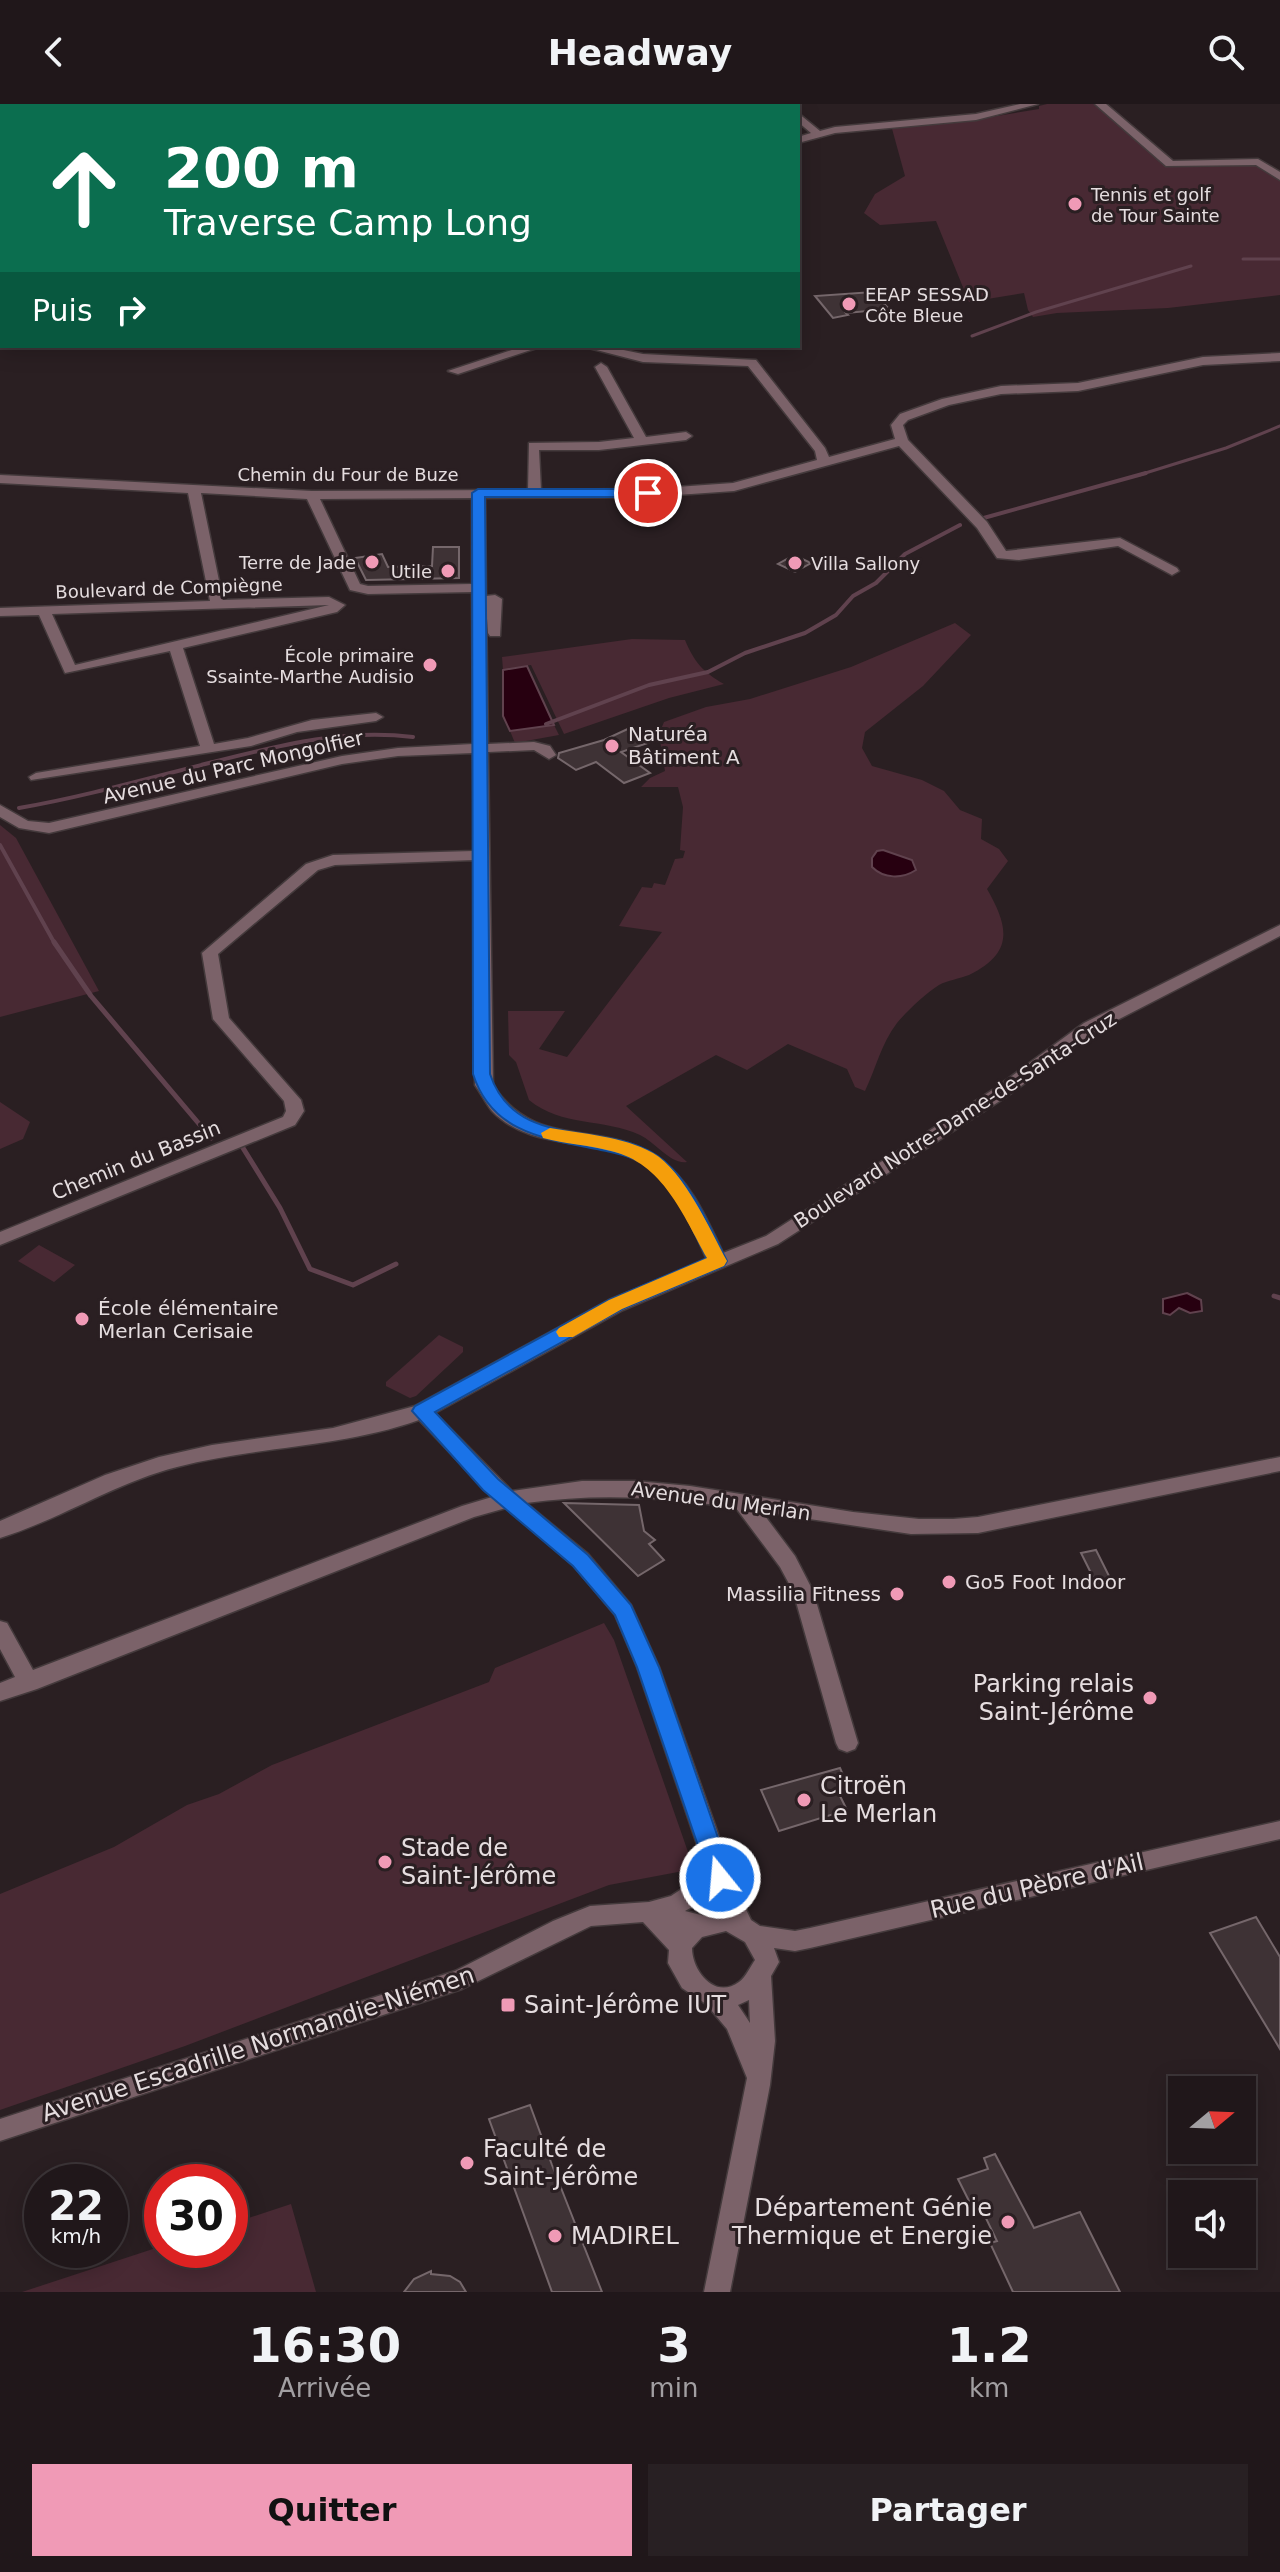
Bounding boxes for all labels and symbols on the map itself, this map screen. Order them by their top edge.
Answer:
place label: Tennis et golf de Tour Sainte [1090,184,1220,226]
marker: Tennis et golf de Tour Sainte [1066,195,1084,213]
place label: EEAP SESSAD Côte Bleue [865,284,989,326]
marker: EEAP SESSAD Côte Bleue [840,295,858,313]
pin [614,459,682,527]
street label: Chemin du Four de Buze [237,464,459,485]
place label: Terre de Jade [238,552,356,573]
marker: Terre de Jade [363,553,381,571]
place label: Villa Sallony [811,553,921,574]
marker: Villa Sallony [786,554,804,572]
place label: Utile [391,561,432,582]
marker: Utile [439,562,457,580]
street label: Boulevard de Compiègne [55,574,283,602]
place label: École primaire Ssainte-Marthe Audisio [206,645,414,687]
marker: École primaire Ssainte-Marthe Audisio [421,656,439,674]
place label: Naturéa Bâtiment A [628,722,740,769]
street label: Avenue du Parc Mongolfier [100,725,366,809]
marker: Naturéa Bâtiment A [603,737,621,755]
street label: Boulevard Notre-Dame-de-Santa-Cruz [790,1007,1120,1233]
street label: Chemin du Bassin [48,1115,224,1205]
place label: École élémentaire Merlan Cerisaie [98,1296,278,1343]
marker: École élémentaire Merlan Cerisaie [73,1310,91,1328]
street label: Avenue du Merlan [630,1477,812,1525]
place label: Go5 Foot Indoor [965,1570,1126,1594]
marker: Go5 Foot Indoor [940,1573,958,1591]
place label: Massilia Fitness [726,1582,881,1606]
marker: Massilia Fitness [888,1585,906,1603]
place label: Parking relais Saint-Jérôme [973,1670,1134,1726]
marker: Parking relais Saint-Jérôme [1141,1689,1159,1707]
place label: Citroën Le Merlan [820,1772,937,1828]
marker: Citroën Le Merlan [795,1791,813,1809]
place label: Stade de Saint-Jérôme [401,1834,556,1890]
position arrow [678,1836,762,1920]
street label: Rue du Pèbre d'Ail [928,1848,1146,1924]
marker: Stade de Saint-Jérôme [376,1853,394,1871]
street label: Avenue Escadrille Normandie-Niémen [38,1961,478,2127]
place label: Saint-Jérôme IUT [524,1991,727,2019]
marker: Saint-Jérôme IUT [499,1996,517,2014]
north arrow [1168,2076,1256,2164]
place label: Faculté de Saint-Jérôme [483,2135,638,2191]
marker: Faculté de Saint-Jérôme [458,2154,476,2172]
speed limit sign: 30 [144,2164,248,2268]
place label: Département Génie Thermique et Energie [731,2194,992,2250]
marker: Département Génie Thermique et Energie [999,2213,1017,2231]
place label: MADIREL [571,2222,680,2250]
marker: MADIREL [546,2227,564,2245]

